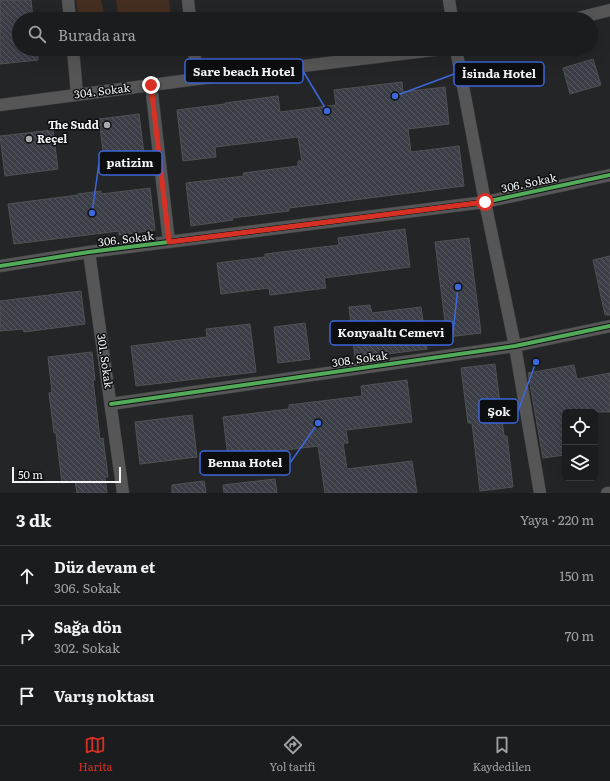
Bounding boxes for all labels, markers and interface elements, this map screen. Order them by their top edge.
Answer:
search box [12,12,598,56]
icon: search [26,23,48,45]
text: Burada ara [58,23,136,46]
callout: Sare beach Hotel [185,59,303,83]
text: Sare beach Hotel [193,62,296,80]
callout: İsinda Hotel [454,62,544,86]
text: İsinda Hotel [462,64,537,82]
route end [142,76,160,94]
street label: 304. Sokak [73,79,131,101]
place label: The Sudd [48,116,99,132]
marker: The Sudd [102,120,112,130]
place label: Reçel [37,130,67,146]
marker: Reçel [24,134,34,144]
callout: patizim [99,151,162,175]
text: patizim [107,153,153,171]
street label: 306. Sokak [500,168,558,196]
route start [476,193,494,211]
street label: 306. Sokak [97,227,155,249]
callout: Konyaaltı Cemevi [330,321,453,345]
text: Konyaaltı Cemevi [338,323,445,341]
street label: 301. Sokak [94,333,118,389]
street label: 308. Sokak [331,346,389,370]
callout: Şok [479,399,518,423]
text: Şok [488,402,511,420]
map controls [562,409,598,481]
button: locate [562,409,598,445]
button: layers [562,445,598,481]
callout: Benna Hotel [200,451,290,475]
text: Benna Hotel [208,453,283,471]
scale bar [12,465,121,484]
text: 50 m [18,466,43,482]
text: 3 dk [16,507,52,532]
text: Yaya · 220 m [520,510,594,529]
text: Düz devam et [54,555,155,578]
icon: ahead [16,565,38,587]
text: 150 m [559,566,594,585]
text: 306. Sokak [54,578,121,597]
text: Sağa dön [54,615,122,638]
icon: right [16,625,38,647]
text: 70 m [565,626,594,645]
text: 302. Sokak [54,638,120,657]
text: Varış noktası [54,684,154,707]
icon: arrive [16,685,38,707]
tab: Harita [79,734,112,774]
tab: Yol tarifi [270,734,316,774]
tab: Kaydedilen [473,734,531,774]

